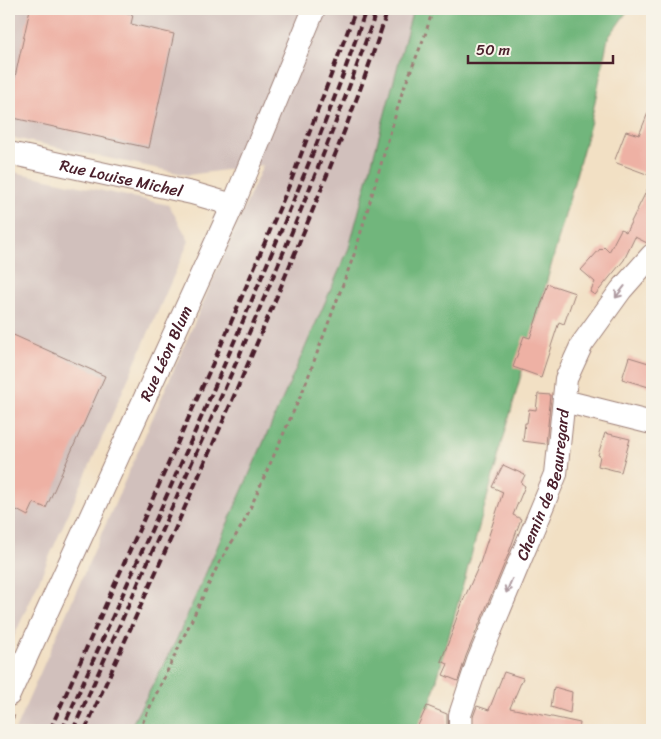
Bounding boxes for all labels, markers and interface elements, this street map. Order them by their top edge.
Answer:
scale bar [468,32,614,64]
text: 50 m [476,37,511,63]
street label: Rue Louise Michel [57,151,186,206]
one-way arrow [615,285,626,298]
street label: Rue Léon Blum [131,300,200,406]
street label: Chemin de Beauregard [508,406,578,565]
one-way arrow [504,578,514,593]

